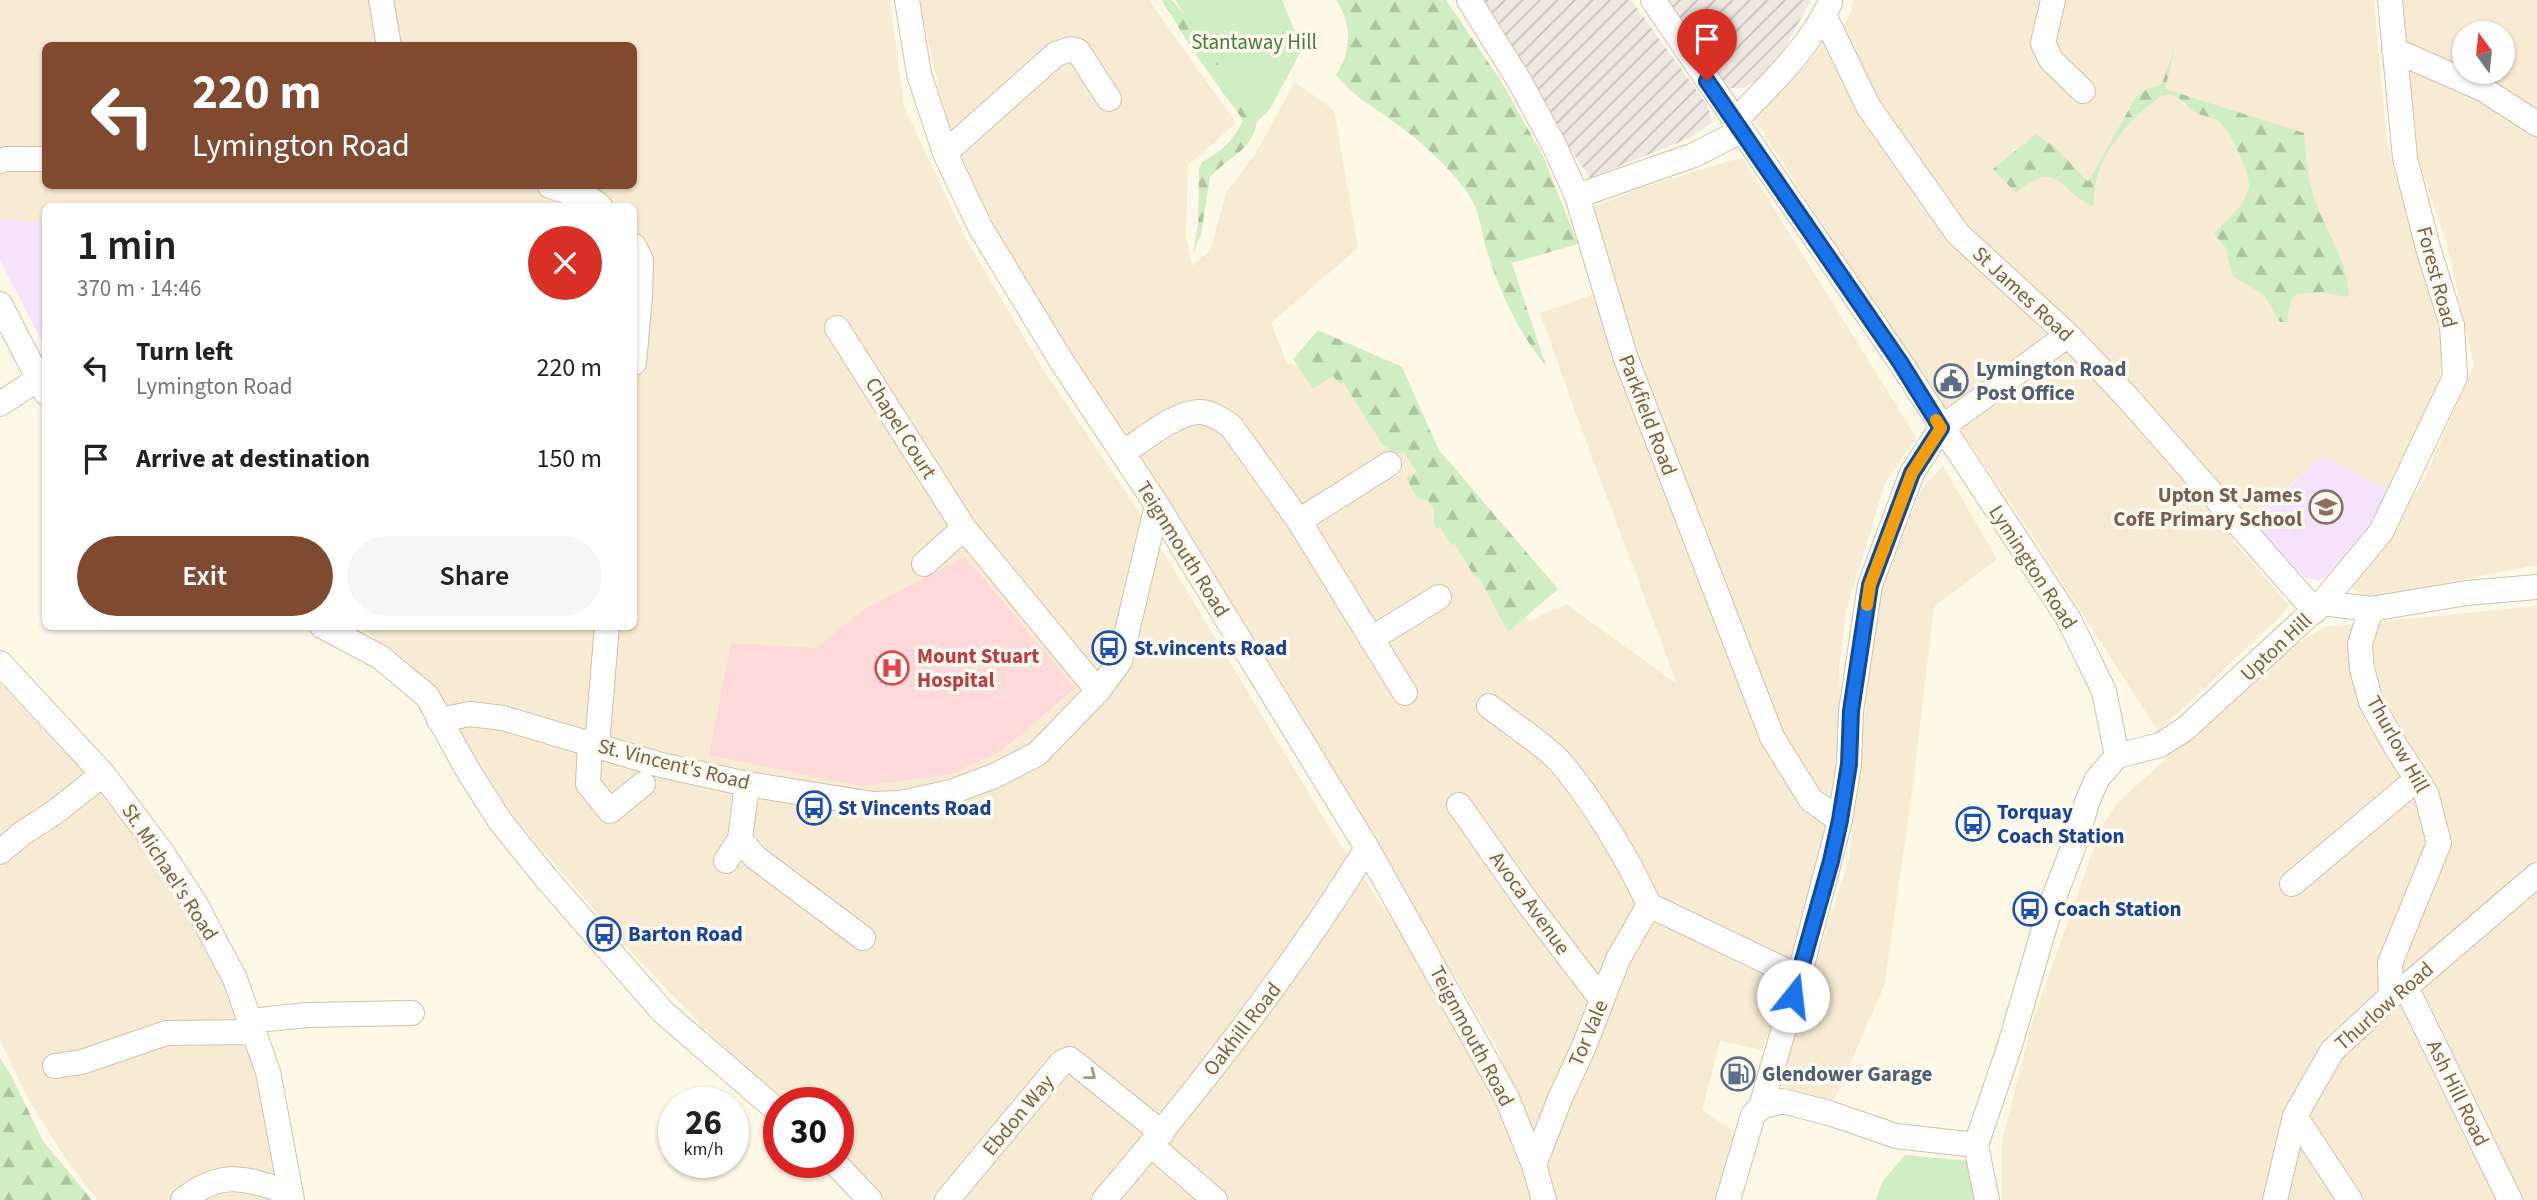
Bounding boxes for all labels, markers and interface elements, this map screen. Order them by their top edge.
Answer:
pin [1677,9,1737,81]
icon: arrive [1688,20,1726,58]
north arrow [2452,21,2515,84]
map controls [2452,21,2515,84]
park label: Stantaway Hill [1191,27,1317,57]
text: 220 m [192,58,321,128]
icon: left [77,70,168,161]
text: Lymington Road [192,123,410,169]
text: 1 min [77,216,177,276]
street label: Forest Road [2409,223,2465,331]
button: close [528,226,602,300]
street label: St James Road [1966,239,2080,349]
text: 370 m · 14:46 [77,272,201,305]
text: Turn left [136,333,233,370]
icon: left [77,349,115,387]
text: 220 m [536,349,602,386]
street label: Parkfield Road [1611,350,1685,480]
place label: Lymington Road Post Office [1976,354,2126,408]
public building icon: Lymington Road Post Office [1932,362,1970,400]
text: Lymington Road [136,370,292,403]
street label: Chapel Court [858,371,944,485]
icon: arrive [77,440,115,478]
text: Arrive at destination [136,440,370,477]
text: 150 m [536,440,602,477]
street label: Teignmouth Road [1129,475,1237,623]
place label: Upton St James CofE Primary School [2113,480,2302,534]
school or university icon: Upton St James CofE Primary School [2307,488,2345,526]
street label: Lymington Road [1982,499,2084,635]
button: Exit [77,536,333,616]
button: Share [347,536,602,616]
street label: Upton Hill [2233,606,2319,688]
bus stop icon: St.vincents Road [1090,629,1128,667]
place label: St.vincents Road [1134,633,1287,663]
place label: Mount Stuart Hospital [917,641,1039,695]
hospital icon: Mount Stuart Hospital [873,649,911,687]
street label: Thurlow Hill [2359,690,2437,798]
street label: St. Vincent's Road [595,731,753,797]
bus stop icon: St Vincents Road [795,789,833,827]
place label: St Vincents Road [838,793,991,823]
place label: Torquay Coach Station [1997,797,2125,851]
street label: St. Michael's Road [114,798,226,946]
bus stop icon: Torquay Coach Station [1954,805,1992,843]
street label: Avoca Avenue [1482,845,1578,961]
bus stop icon: Coach Station [2011,890,2049,928]
place label: Coach Station [2054,894,2182,924]
bus stop icon: Barton Road [585,915,623,953]
place label: Barton Road [628,919,743,949]
street label: Thurlow Road [2328,955,2440,1057]
position arrow [1756,959,1830,1033]
street label: Teignmouth Road [1422,960,1522,1112]
street label: Oakhill Road [1196,976,1288,1082]
street label: Tor Vale [1561,995,1615,1071]
street label: Ash Hill Road [2419,1035,2497,1151]
fuel station icon: Glendower Garage [1719,1055,1757,1093]
place label: Glendower Garage [1762,1059,1932,1089]
one-way arrow [1083,1067,1096,1079]
street label: Ebdon Way [975,1068,1061,1162]
speed limit sign: 30 [763,1087,854,1178]
text: 26 [685,1098,722,1148]
text: km/h [684,1137,723,1162]

